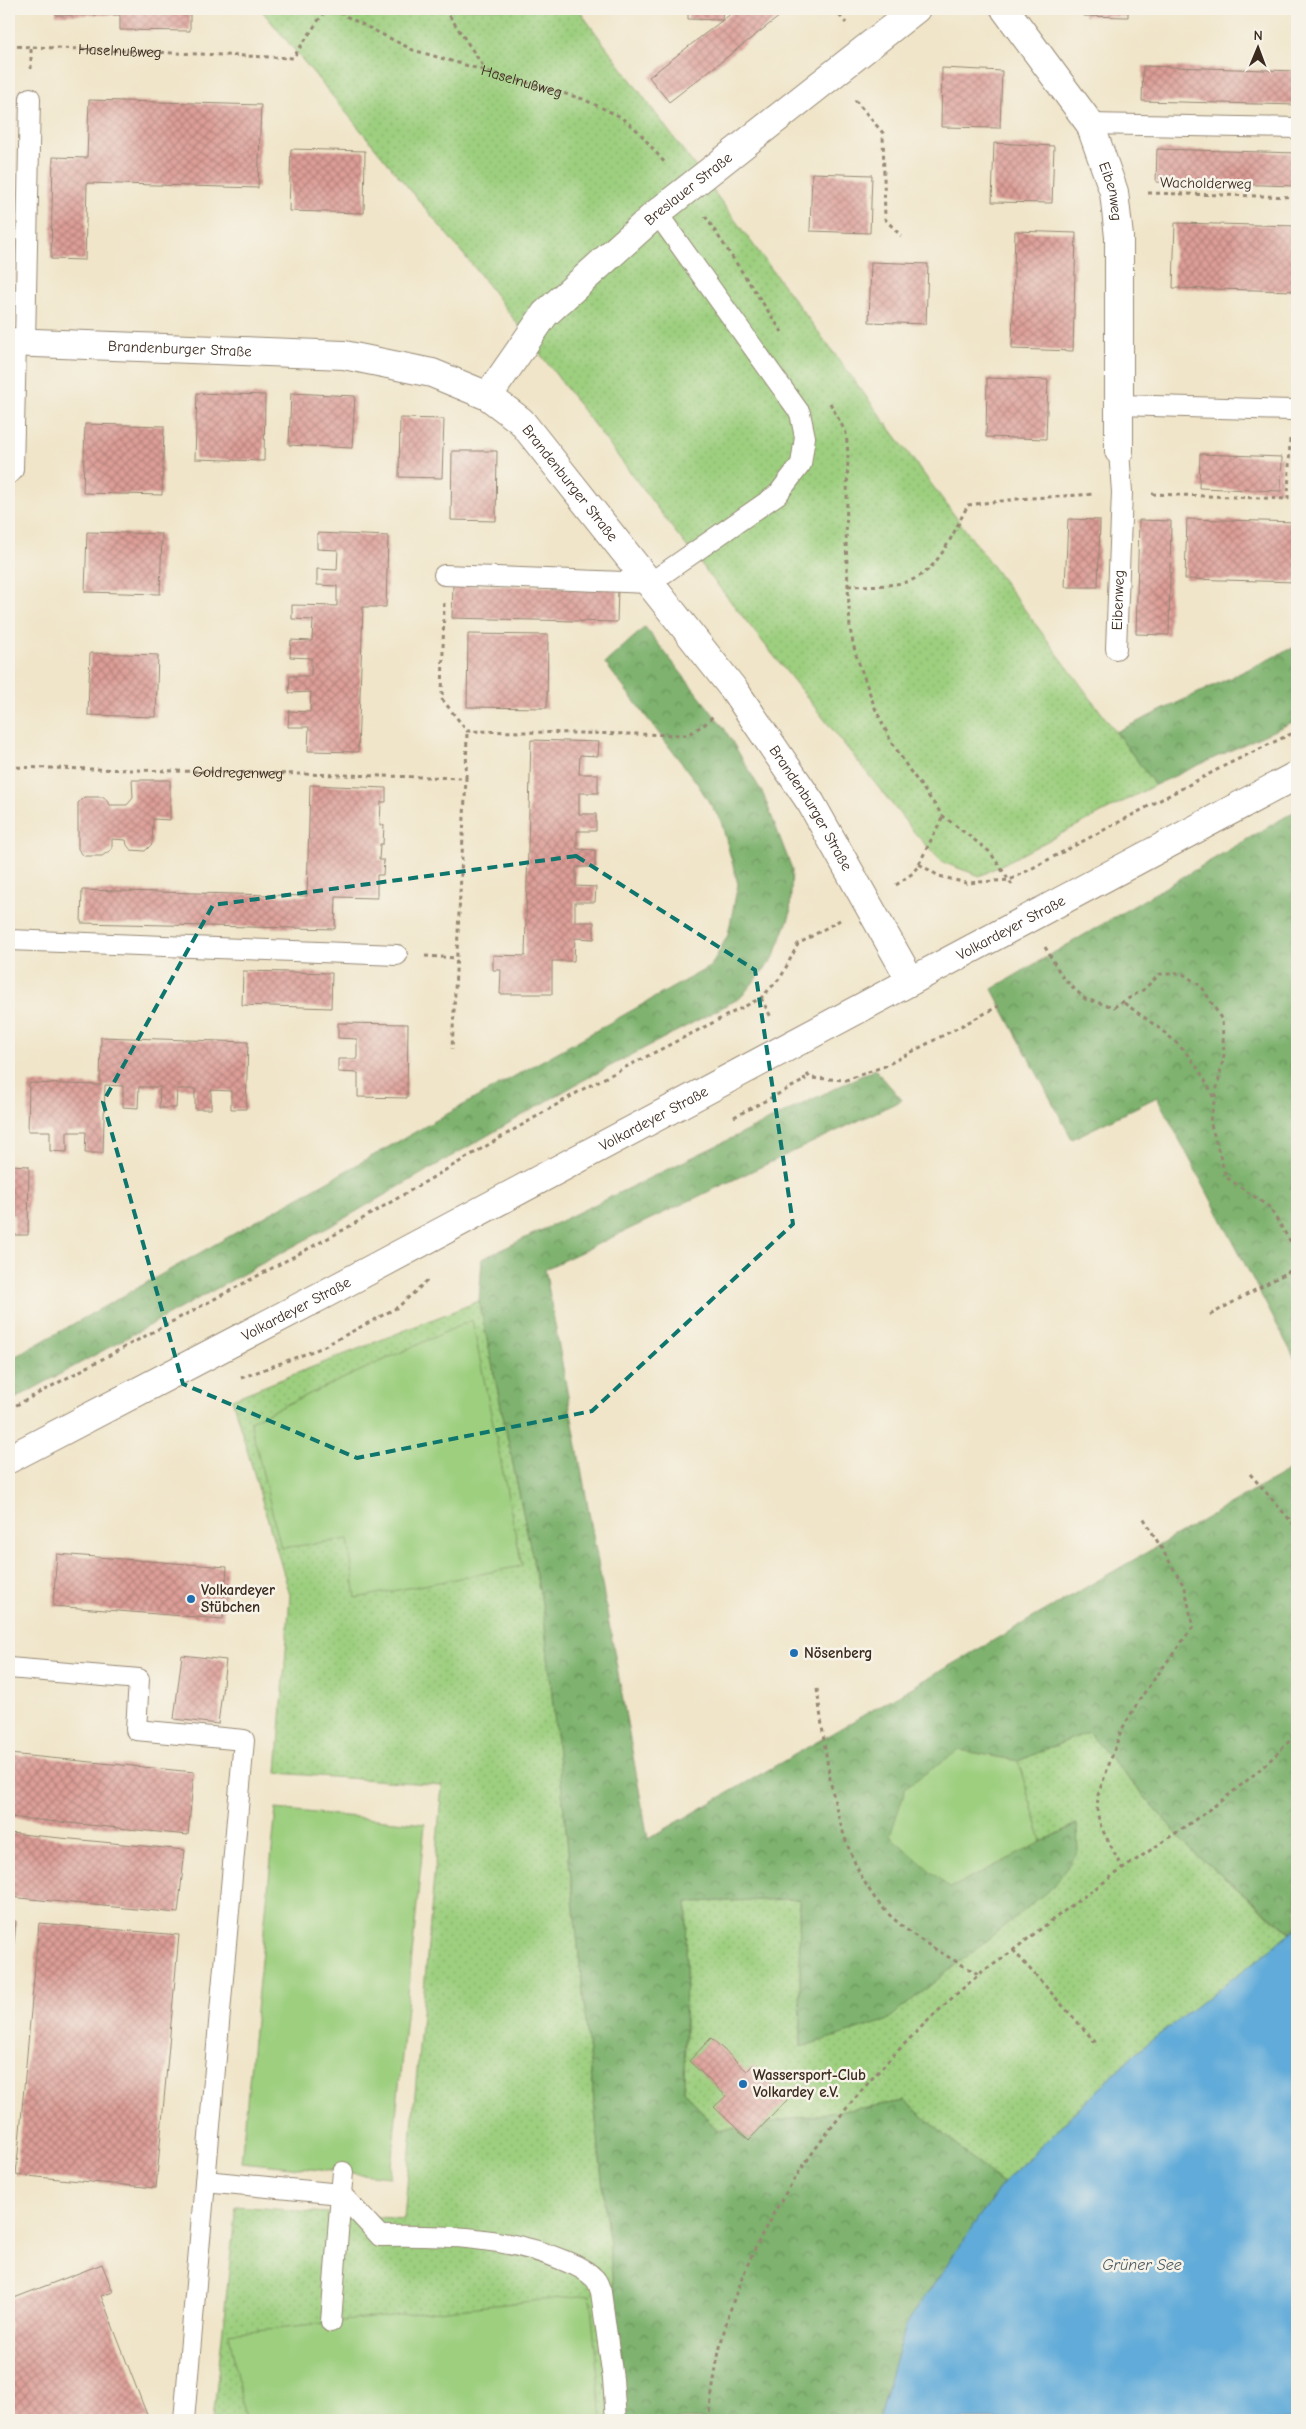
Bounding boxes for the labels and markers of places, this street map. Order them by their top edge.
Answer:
place label: Volkardeyer Stübchen [201,1581,275,1616]
marker: Volkardeyer Stübchen [185,1593,197,1605]
place label: Nösenberg [804,1644,872,1662]
marker: Nösenberg [788,1647,800,1659]
place label: Wassersport-Club Volkardey e.V. [753,2066,866,2101]
marker: Wassersport-Club Volkardey e.V. [737,2078,749,2090]

